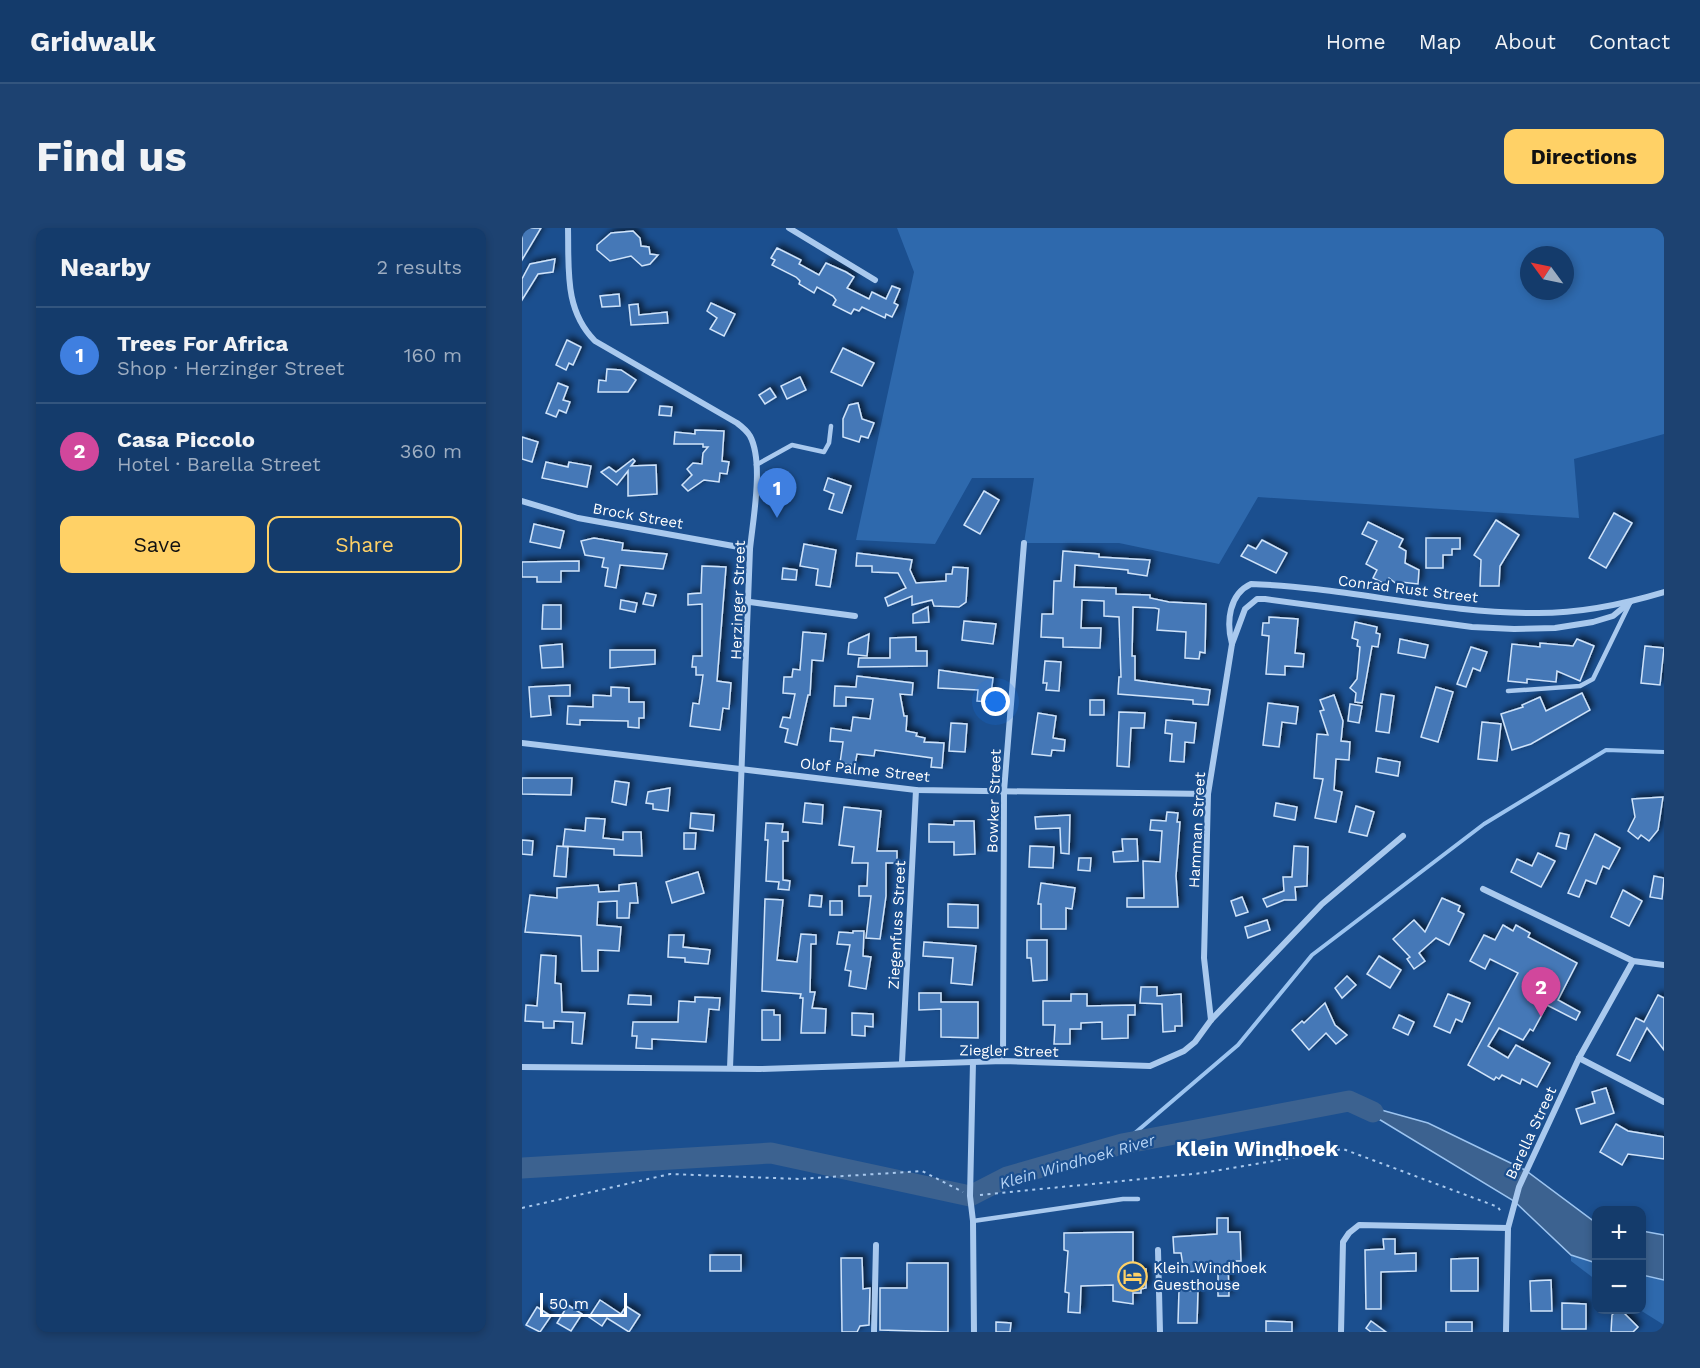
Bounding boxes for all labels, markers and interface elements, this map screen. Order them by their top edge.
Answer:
text: Gridwalk [30,25,156,58]
text: Home [1326,29,1386,54]
text: Map [1419,29,1462,54]
text: About [1495,29,1556,54]
text: Contact [1589,29,1670,54]
button: Directions [1504,129,1664,184]
text: Find us [36,132,187,181]
north arrow [1520,246,1574,300]
text: Nearby [60,252,151,282]
text: 2 results [377,255,462,279]
text: Trees For Africa [117,331,288,356]
text: 1 [75,343,84,367]
text: 160 m [404,343,462,367]
text: Shop · Herzinger Street [117,356,344,380]
text: Casa Piccolo [117,427,255,452]
text: 2 [74,439,85,463]
text: 360 m [400,439,462,463]
text: Hotel · Barella Street [117,452,321,476]
pin: 1 [758,468,796,518]
street label: Brock Street [591,499,685,533]
button: Save [60,516,255,573]
button: Share [267,516,462,573]
street label: Herzinger Street [727,539,749,660]
street label: Conrad Rust Street [1337,571,1480,607]
your location [981,687,1010,716]
street label: Bowker Street [983,748,1005,853]
street label: Olof Palme Street [799,754,932,786]
street label: Hamman Street [1185,771,1209,888]
street label: Ziegenfuss Street [885,859,909,990]
pin: 2 [1522,968,1560,1017]
street label: Ziegler Street [959,1041,1060,1061]
street label: Barella Street [1502,1083,1561,1182]
water label: Klein Windhoek River [997,1130,1158,1193]
district label: Klein Windhoek [1176,1136,1339,1161]
map controls [1592,1206,1646,1314]
button: + [1592,1206,1646,1260]
place label: Klein Windhoek Guesthouse [1153,1259,1267,1294]
button: − [1592,1260,1646,1314]
hotel icon: Klein Windhoek Guesthouse [1116,1261,1148,1293]
scale bar [540,1290,627,1318]
text: 50 m [549,1294,589,1313]

